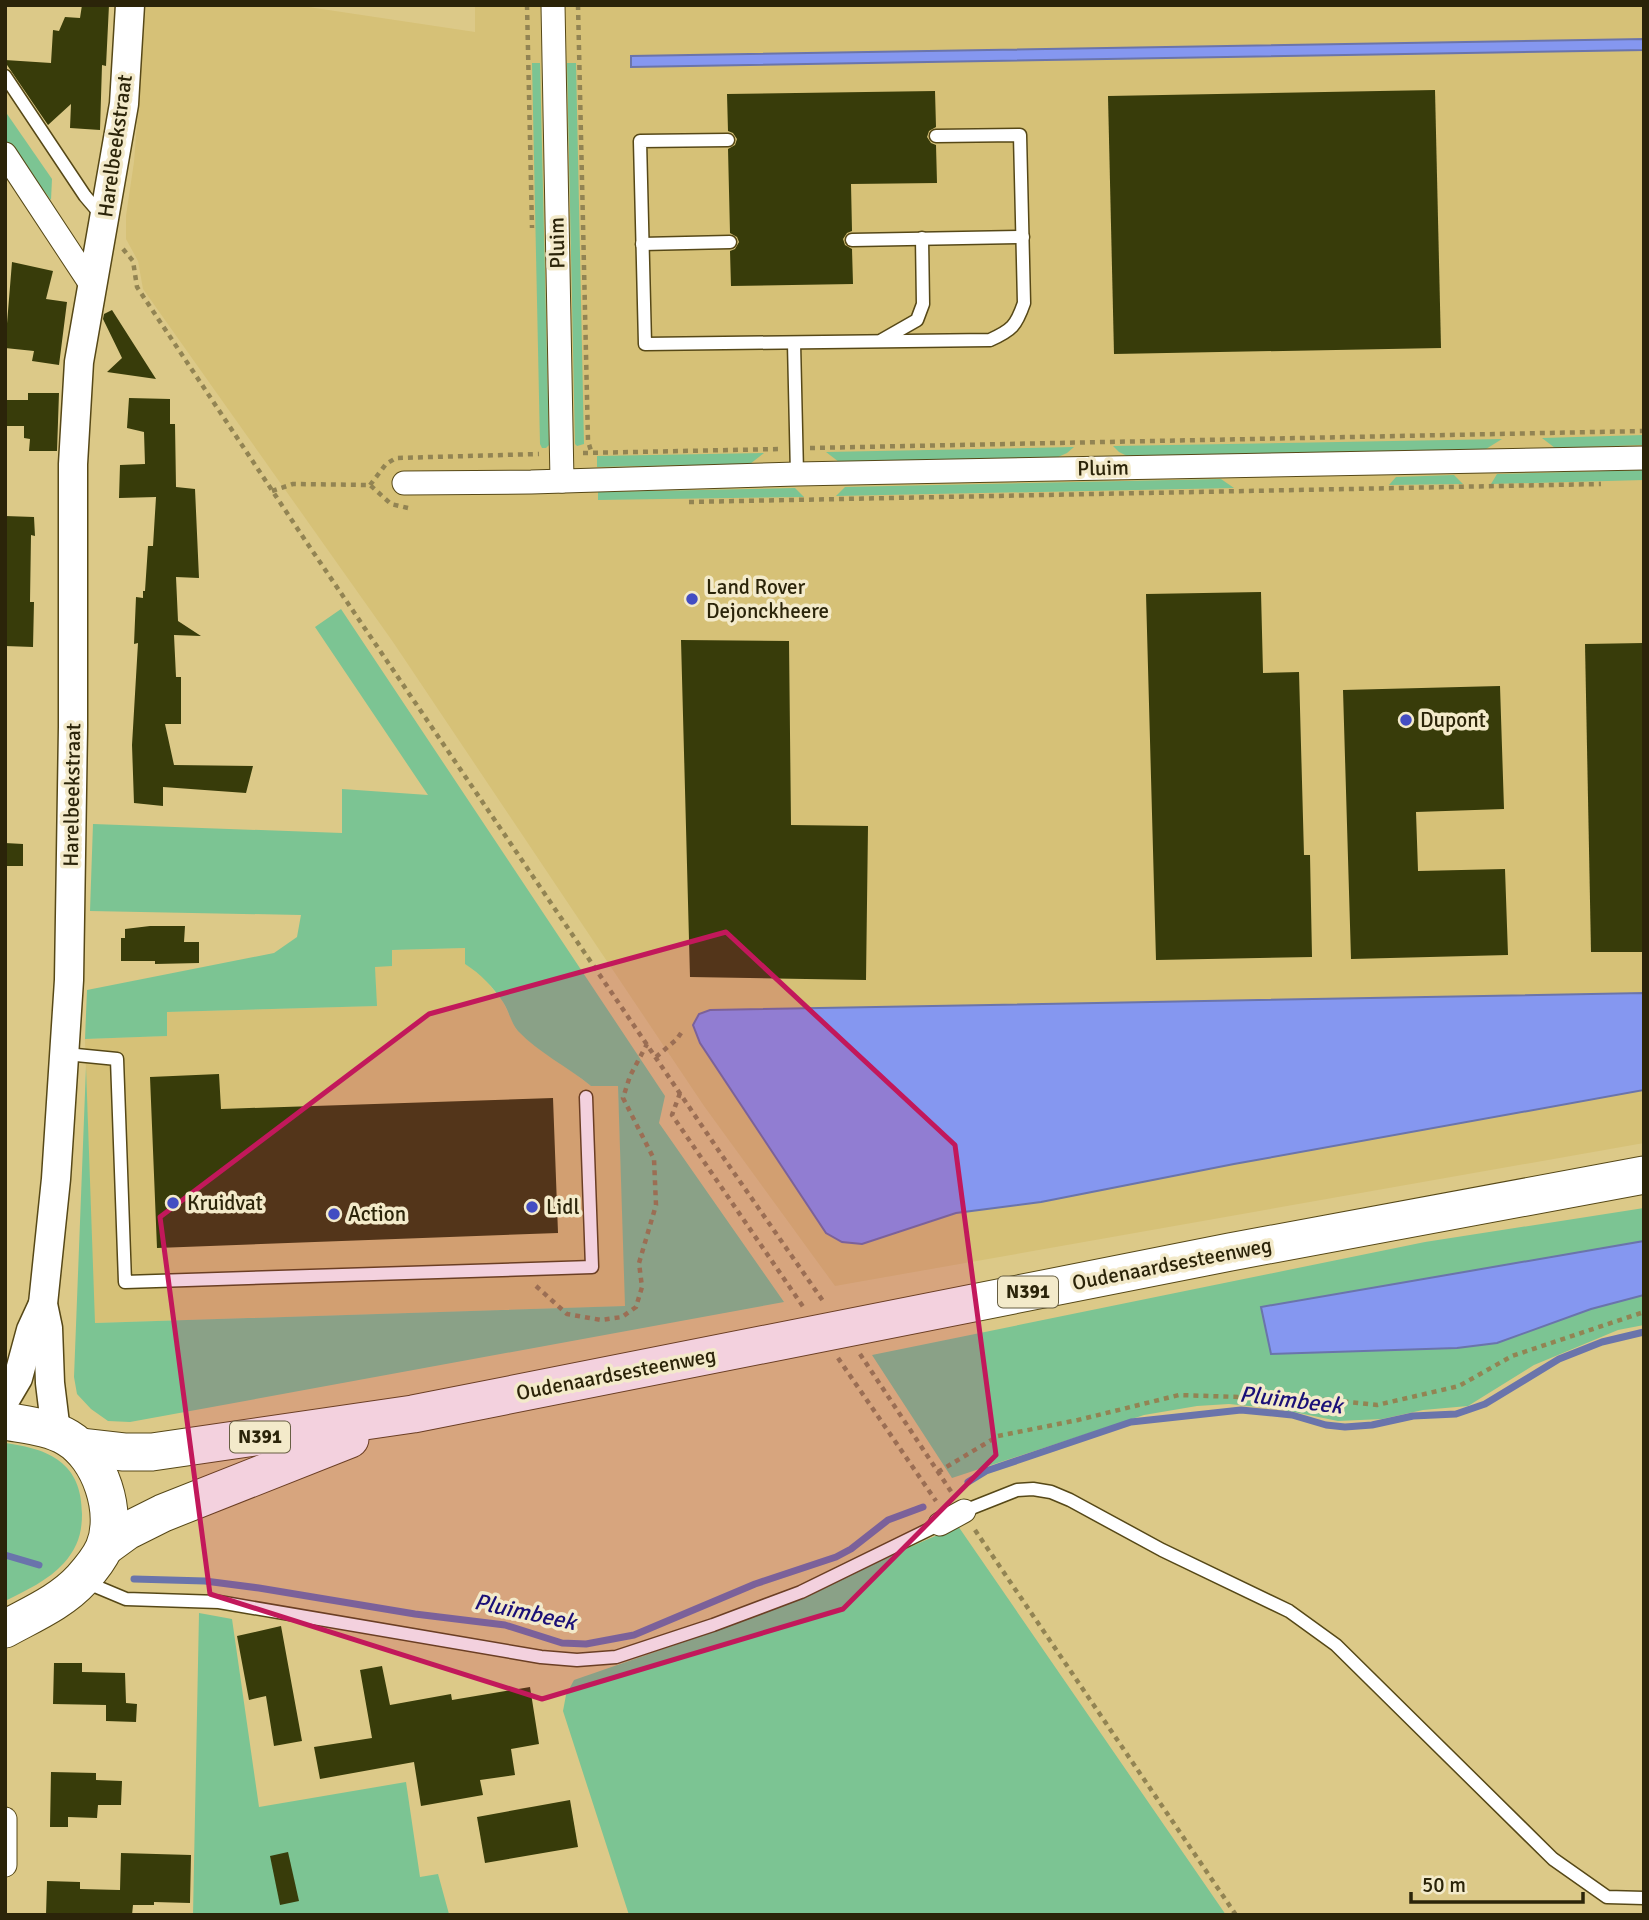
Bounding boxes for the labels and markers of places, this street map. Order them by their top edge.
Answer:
place label: Land Rover Dejonckheere [706,574,829,624]
marker: Land Rover Dejonckheere [684,591,700,607]
place label: Dupont [1420,707,1486,733]
marker: Dupont [1398,712,1414,728]
place label: Kruidvat [187,1190,263,1216]
place label: Lidl [546,1194,580,1220]
marker: Kruidvat [165,1195,181,1211]
marker: Lidl [524,1199,540,1215]
place label: Action [348,1201,406,1227]
marker: Action [326,1206,342,1222]

